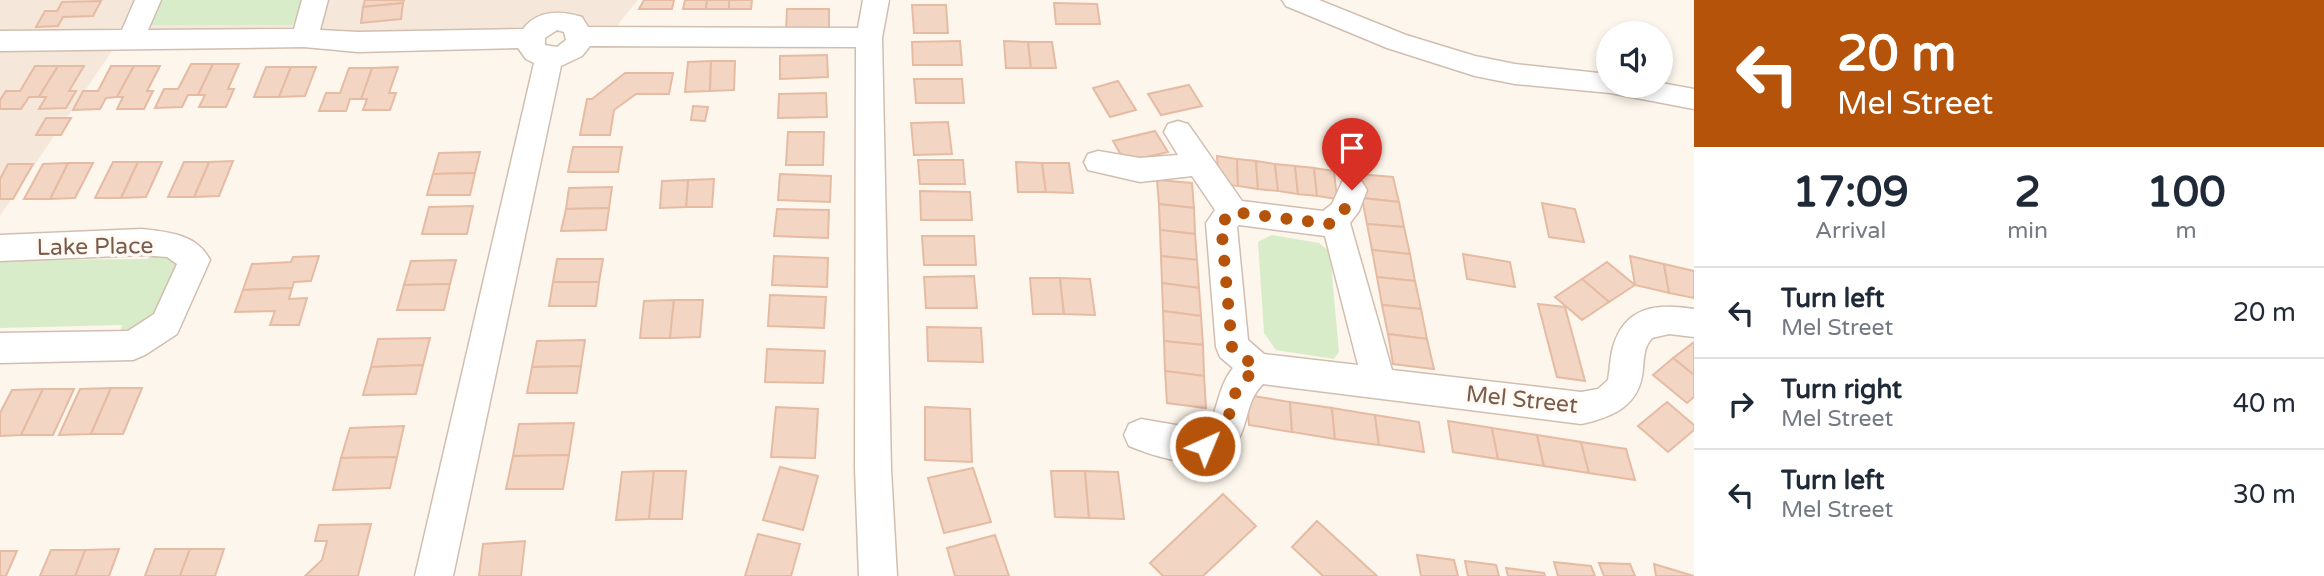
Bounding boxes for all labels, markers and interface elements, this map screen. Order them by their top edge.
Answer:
map controls [1596,21,1673,98]
button: sound [1596,21,1673,98]
text: 20 m [1837,25,1956,84]
icon: left [1722,28,1813,119]
text: Mel Street [1837,85,1993,123]
pin [1322,118,1382,190]
icon: arrive [1333,129,1371,167]
text: 17:09 [1792,167,1909,218]
text: 2 [2014,167,2041,218]
text: 100 [2146,167,2226,218]
text: Arrival [1815,217,1886,245]
text: min [2007,217,2048,245]
text: m [2175,217,2197,245]
street label: Lake Place [36,232,154,262]
text: Turn left [1781,283,1884,314]
icon: left [1722,294,1760,332]
text: 20 m [2233,297,2296,328]
text: Mel Street [1781,314,1893,342]
text: Turn right [1781,374,1902,405]
street label: Mel Street [1465,380,1579,420]
icon: right [1722,385,1760,423]
text: 40 m [2233,388,2296,419]
text: Mel Street [1781,405,1893,433]
position arrow [1168,409,1242,483]
text: Turn left [1781,465,1884,496]
icon: left [1722,476,1760,514]
text: 30 m [2233,479,2296,510]
text: Mel Street [1781,496,1893,524]

